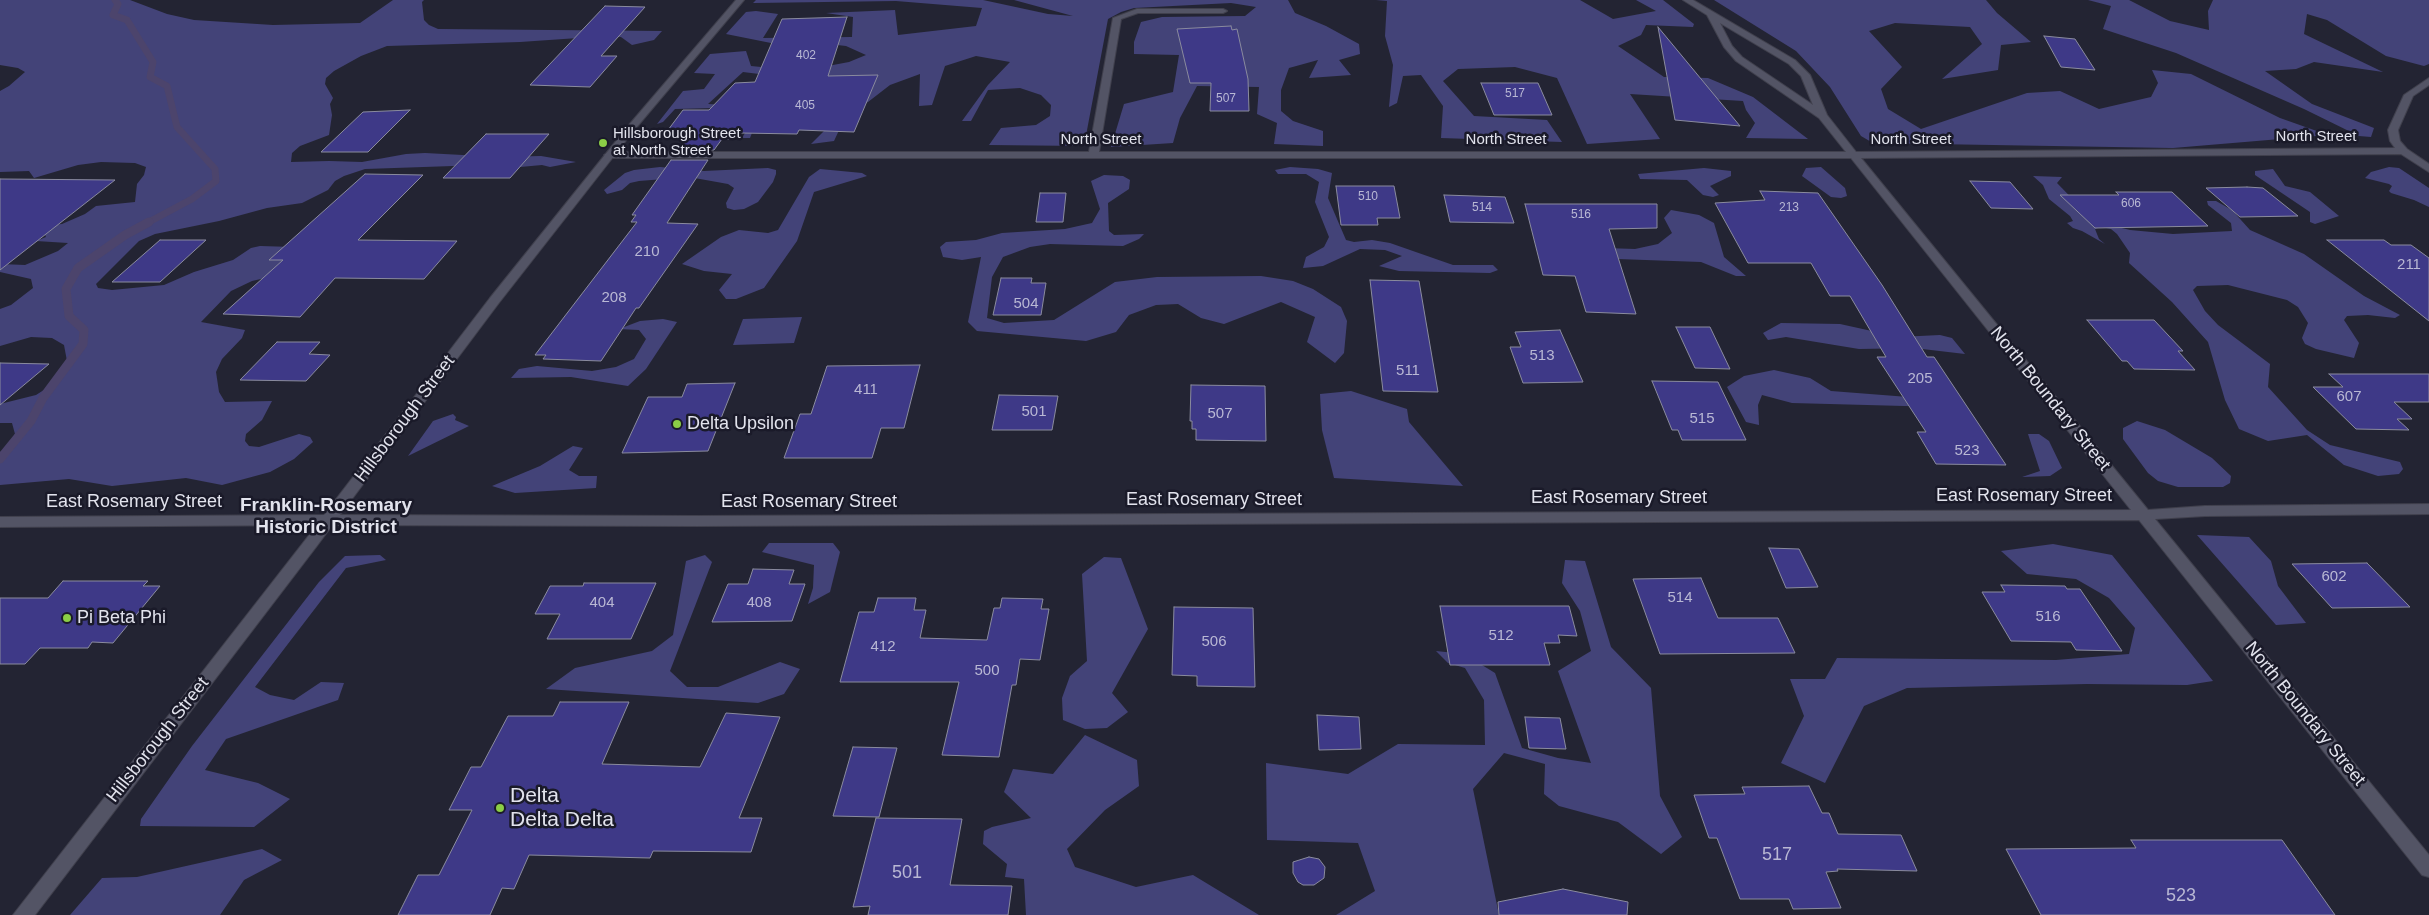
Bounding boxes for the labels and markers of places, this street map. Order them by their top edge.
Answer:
place label: Hillsborough Street at North Street [613,125,741,160]
marker: Hillsborough Street at North Street [597,137,609,149]
place label: Delta Upsilon [687,413,794,435]
marker: Delta Upsilon [671,418,683,430]
place label: Pi Beta Phi [77,607,166,629]
marker: Pi Beta Phi [61,612,73,624]
place label: Delta Delta Delta [510,783,614,833]
marker: Delta Delta Delta [494,802,506,814]

